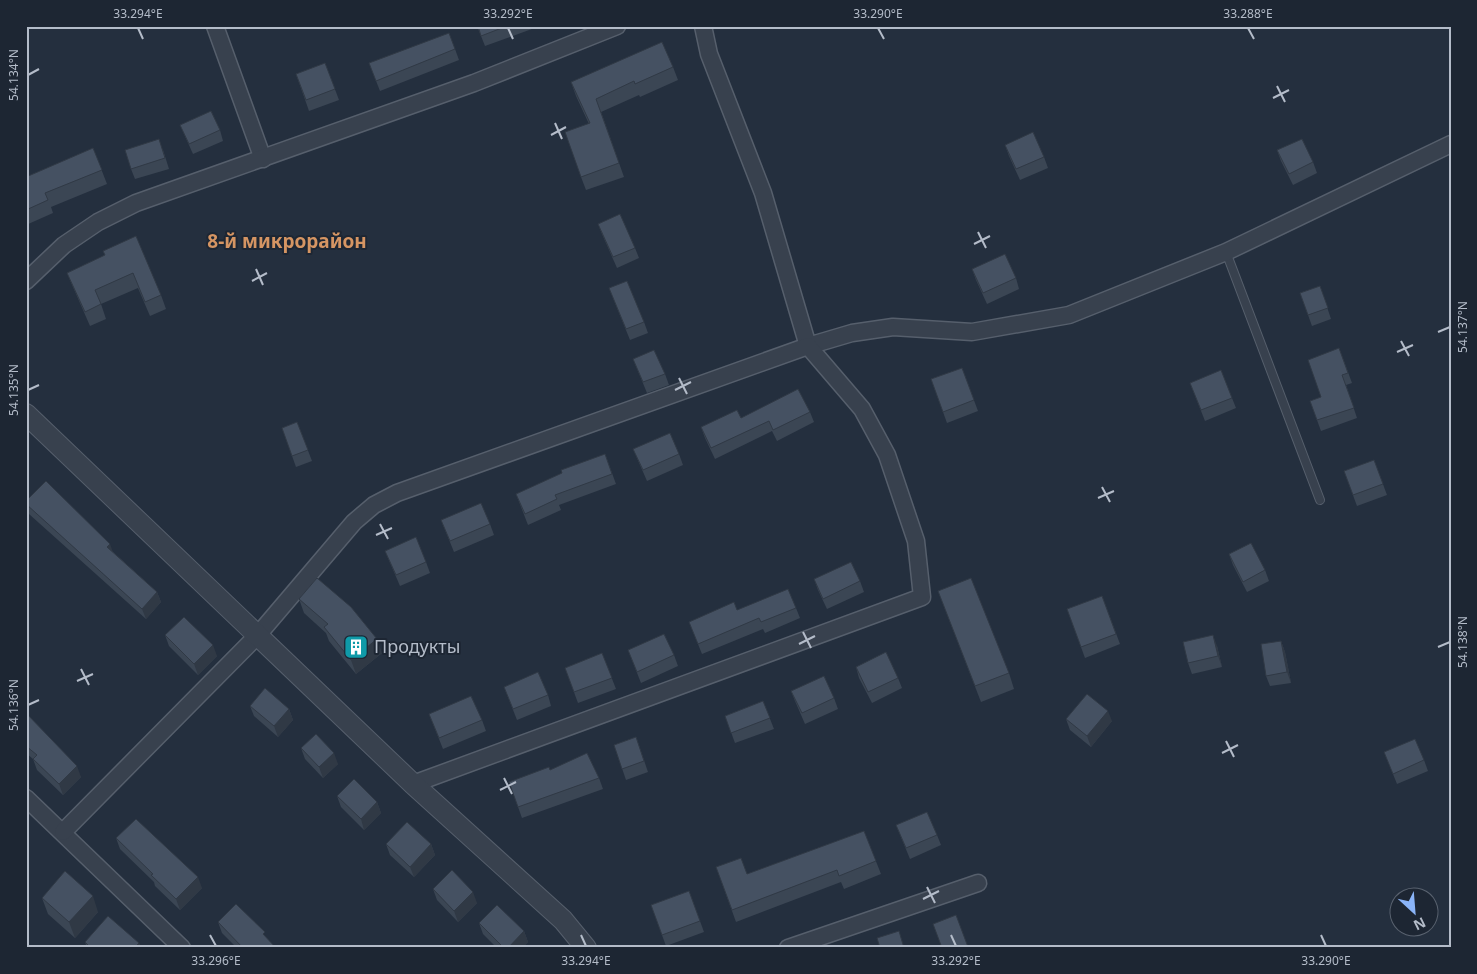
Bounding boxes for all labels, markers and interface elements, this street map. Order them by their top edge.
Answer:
text: 33.294°E [113,5,163,22]
text: 33.292°E [483,5,533,22]
text: 33.290°E [853,5,903,22]
text: 33.288°E [1223,5,1273,22]
text: 54.134°N [5,49,22,101]
district label: 8-й микрорайон [207,228,367,254]
text: 54.137°N [1454,301,1471,353]
text: 54.135°N [5,364,22,416]
text: 54.138°N [1454,616,1471,668]
building icon: Продукты [343,634,369,660]
place label: Продукты [374,634,460,658]
text: 54.136°N [5,679,22,731]
north arrow [1390,886,1440,936]
text: N [1411,913,1429,935]
text: 33.296°E [191,952,241,969]
text: 33.294°E [561,952,611,969]
text: 33.292°E [931,952,981,969]
text: 33.290°E [1301,952,1351,969]

